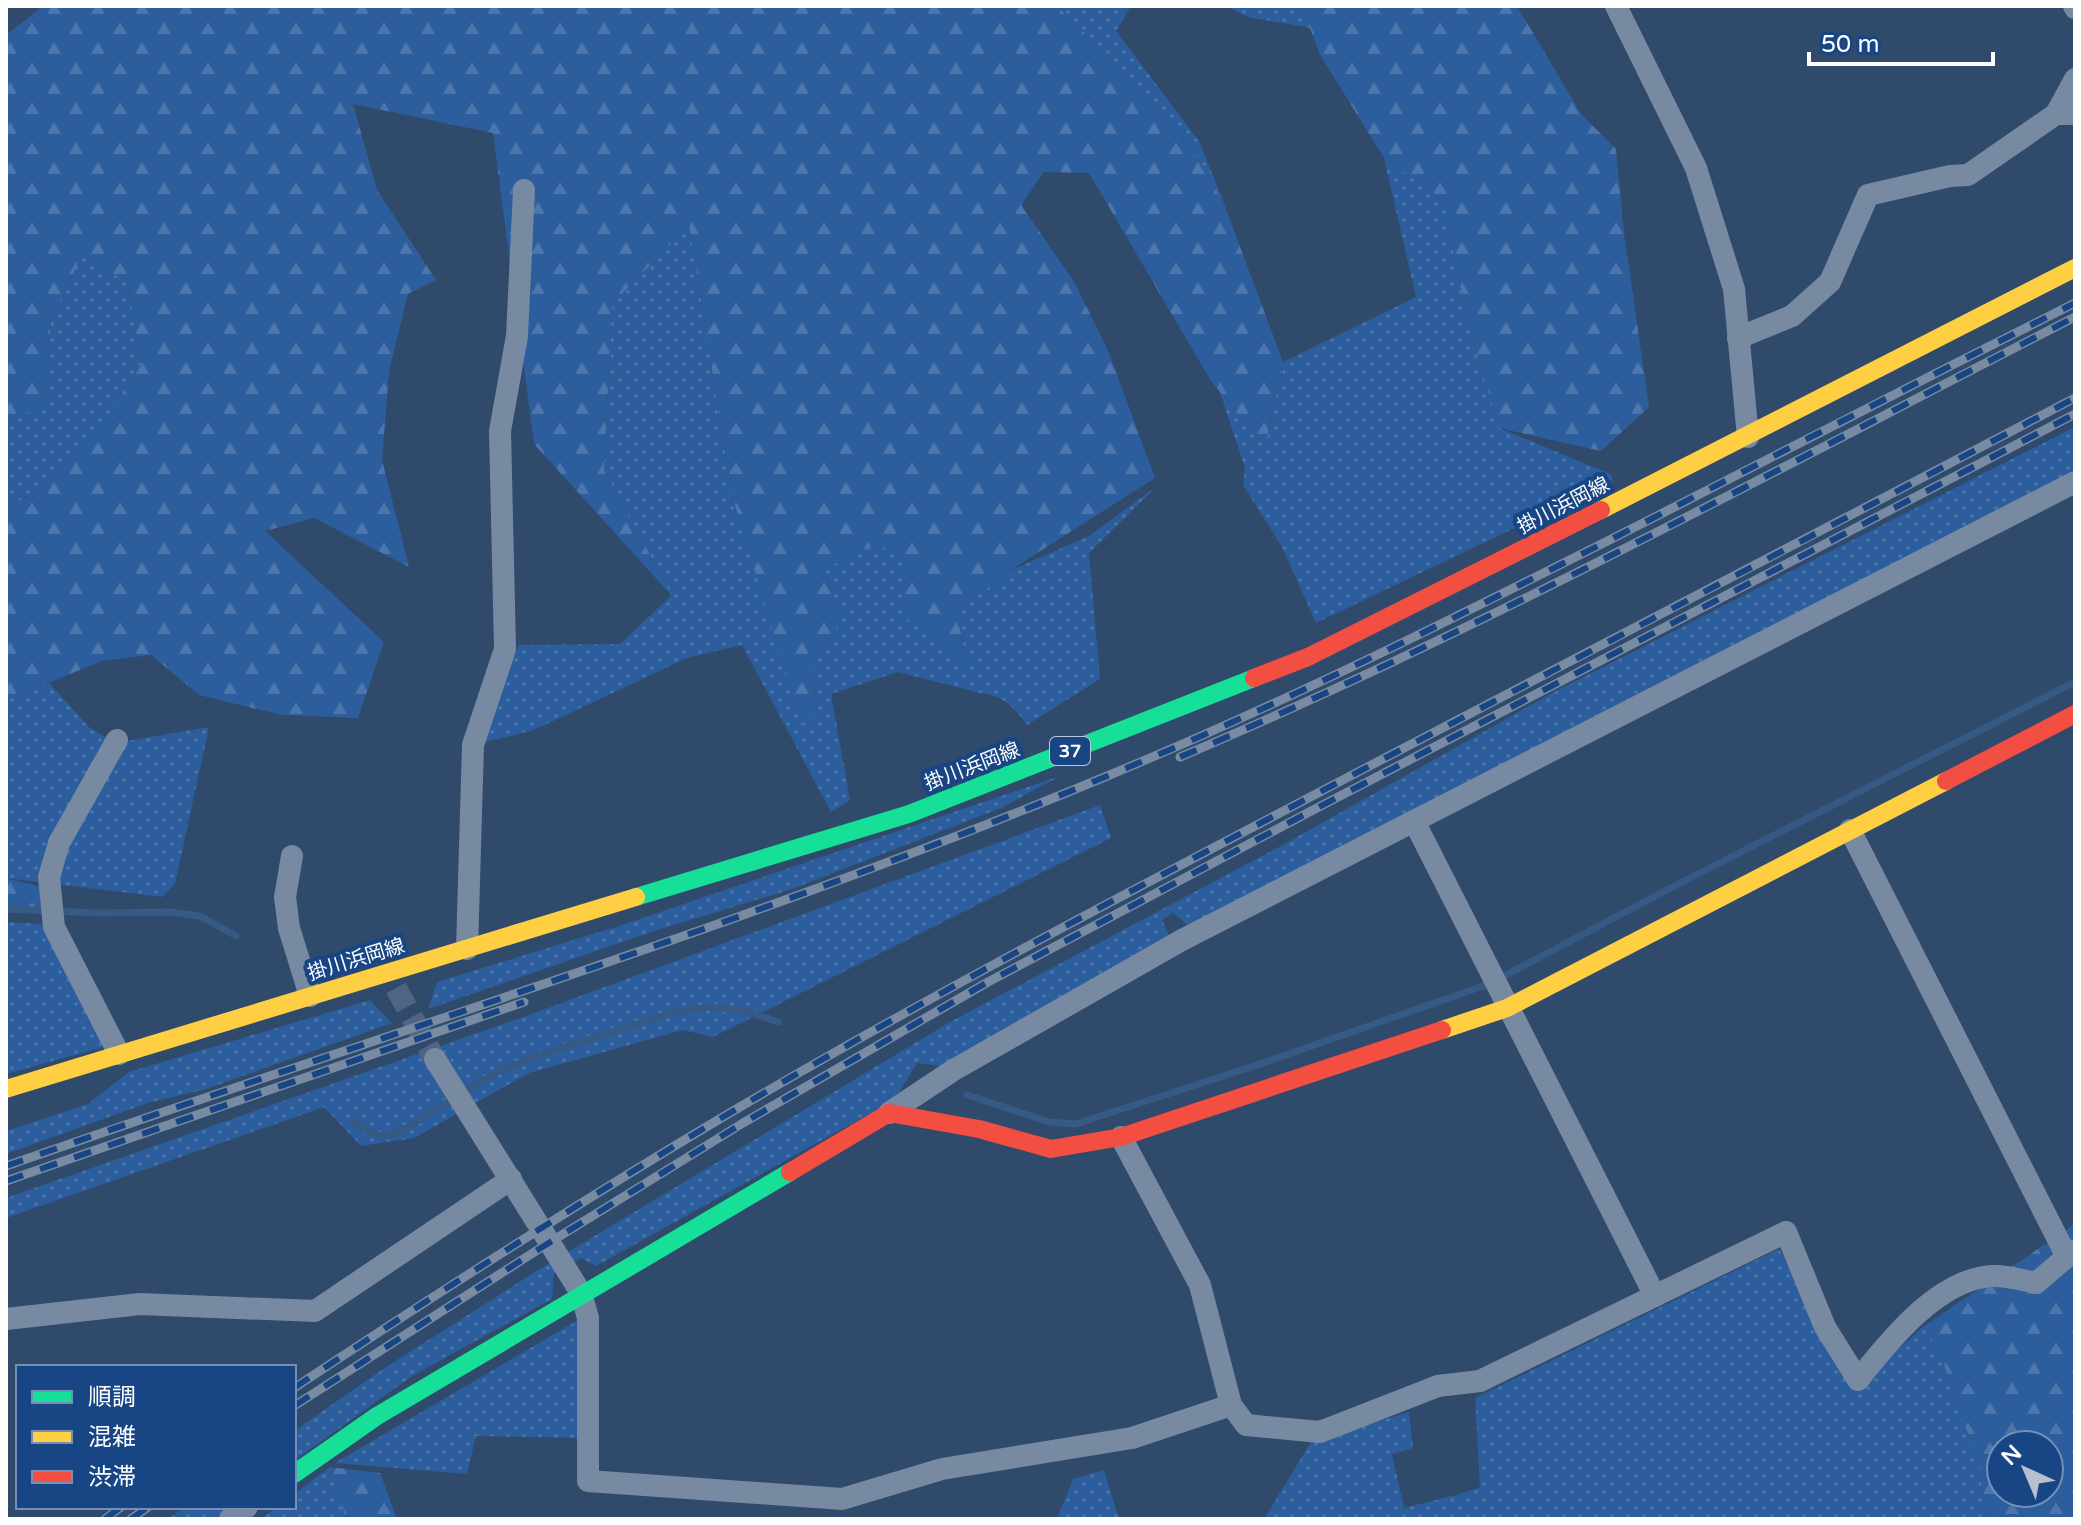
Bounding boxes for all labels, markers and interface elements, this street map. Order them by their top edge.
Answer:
scale bar [1809,16,1993,66]
text: 50 m [1821,30,1879,59]
street label: 掛川浜岡線 [1513,472,1613,539]
road number: 37 [1050,737,1090,765]
street label: 掛川浜岡線 [921,738,1023,796]
street label: 掛川浜岡線 [305,934,408,986]
legend [16,1365,296,1509]
text: 順調 [88,1383,136,1412]
text: 混雑 [88,1423,136,1452]
north arrow [1985,1429,2065,1509]
text: N [1996,1440,2027,1471]
text: 渋滞 [88,1463,136,1492]

